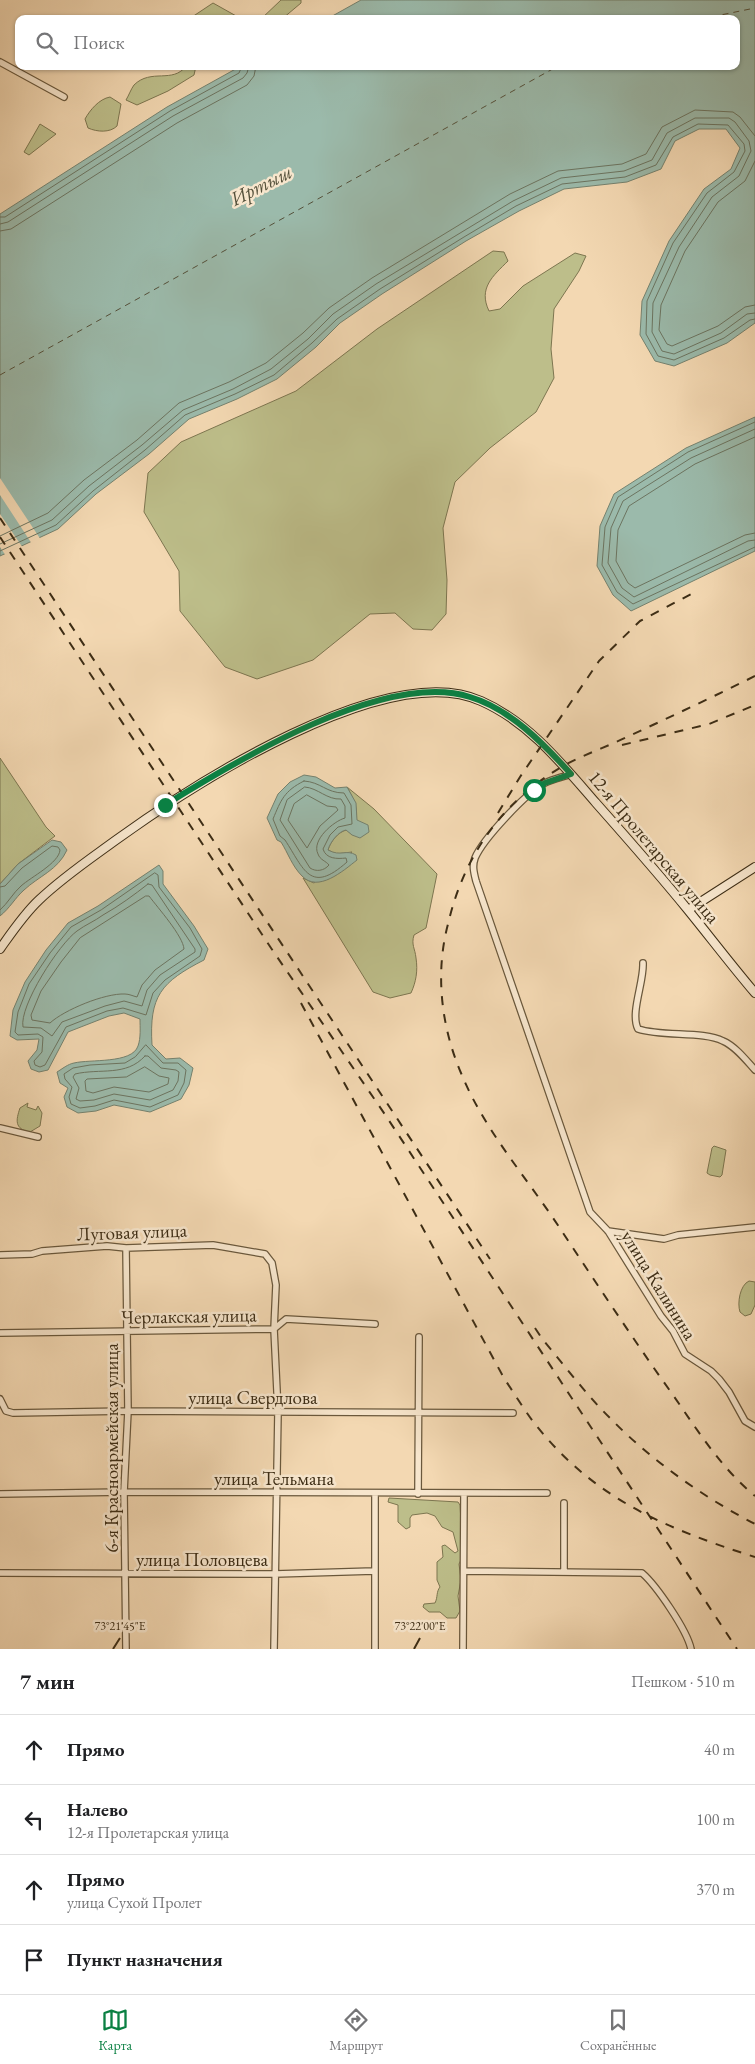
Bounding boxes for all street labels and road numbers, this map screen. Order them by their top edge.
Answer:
street label: 12-я Пролетарская улица [583,765,726,929]
street label: Луговая улица [76,1218,188,1246]
street label: улица Калинина [615,1225,703,1345]
street label: Черлакская улица [121,1302,257,1330]
street label: 6-я Красноармейская улица [99,1343,124,1553]
street label: улица Свердлова [188,1385,318,1410]
street label: улица Тельмана [214,1466,334,1491]
street label: улица Половцева [136,1547,269,1572]

